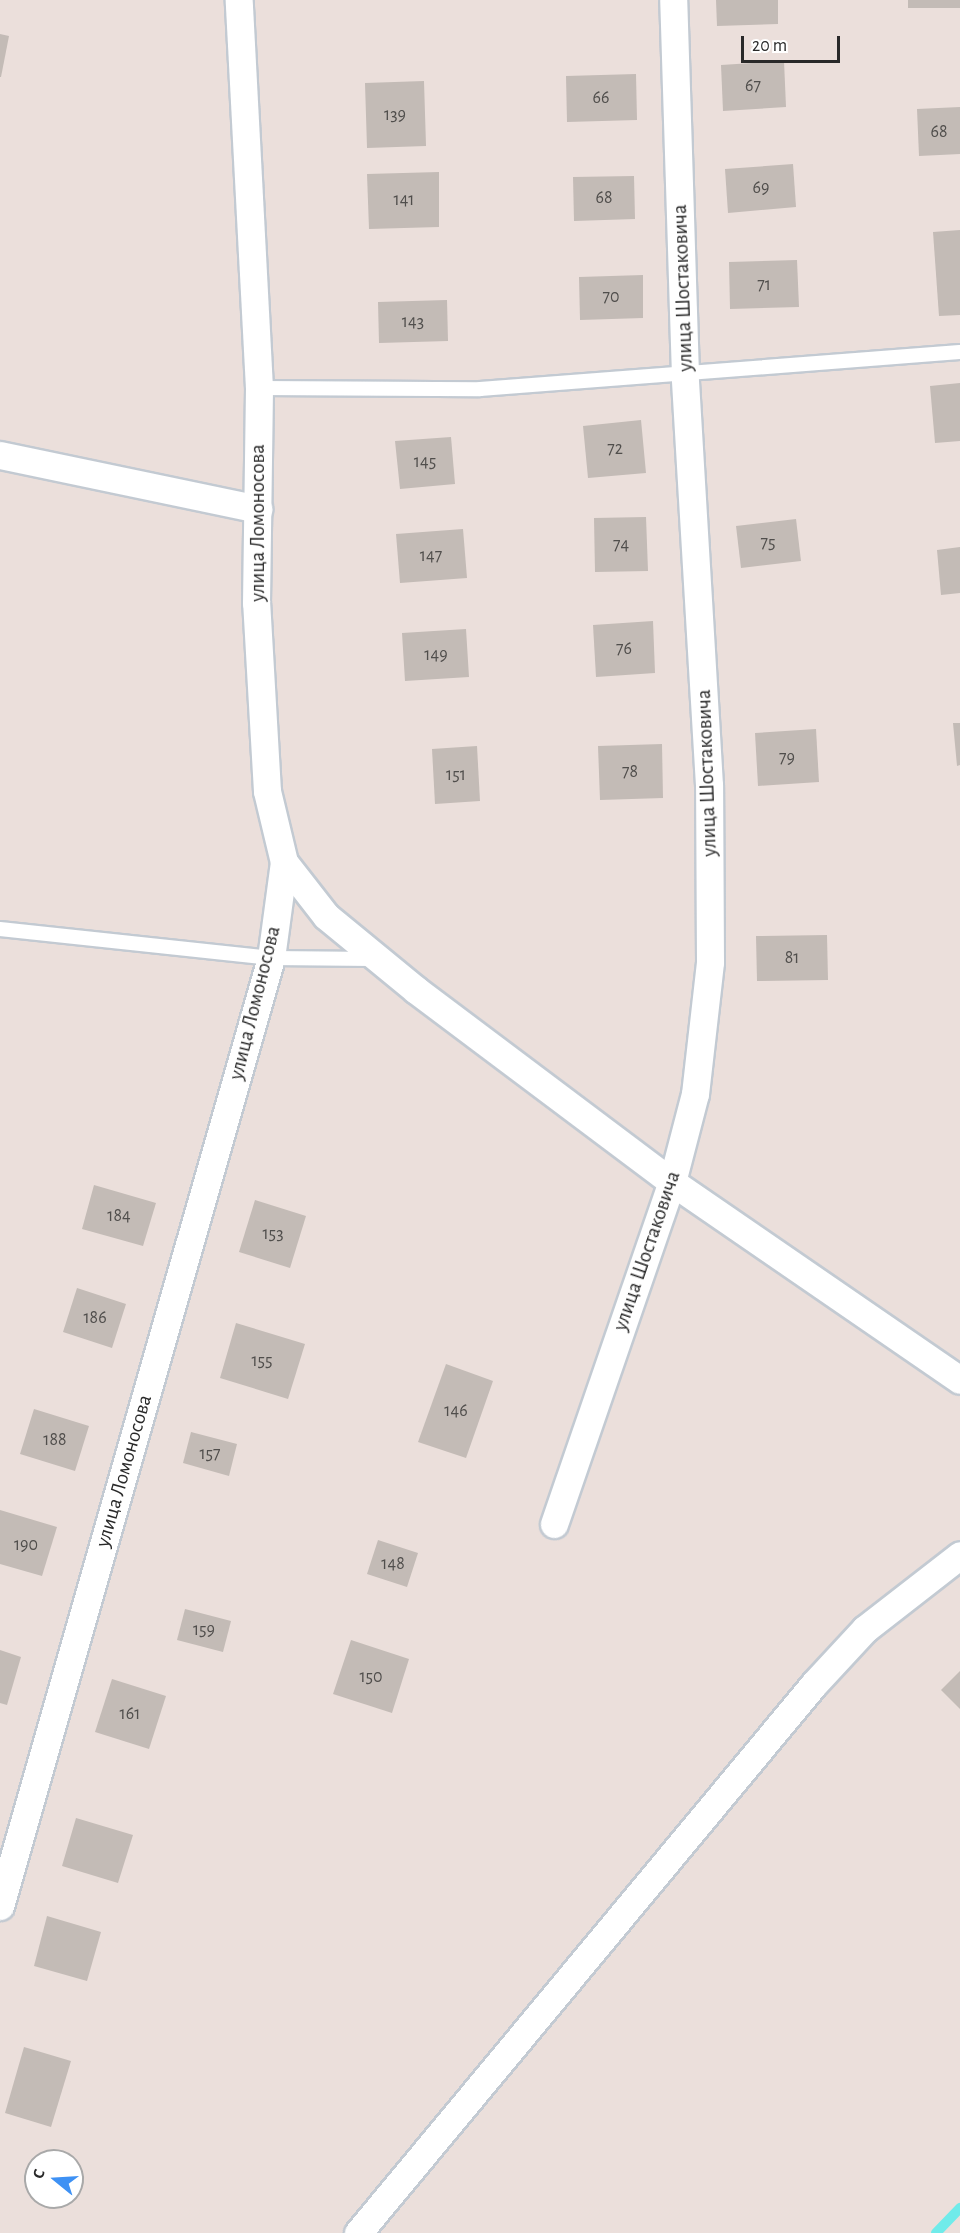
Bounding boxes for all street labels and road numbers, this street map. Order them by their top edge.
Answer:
street label: улица Шостаковича [667,204,699,372]
street label: улица Ломоносова [245,444,271,602]
street label: улица Шостаковича [691,689,723,857]
street label: улица Ломоносова [224,924,286,1082]
street label: улица Шостаковича [608,1168,686,1334]
street label: улица Ломоносова [90,1392,158,1550]

